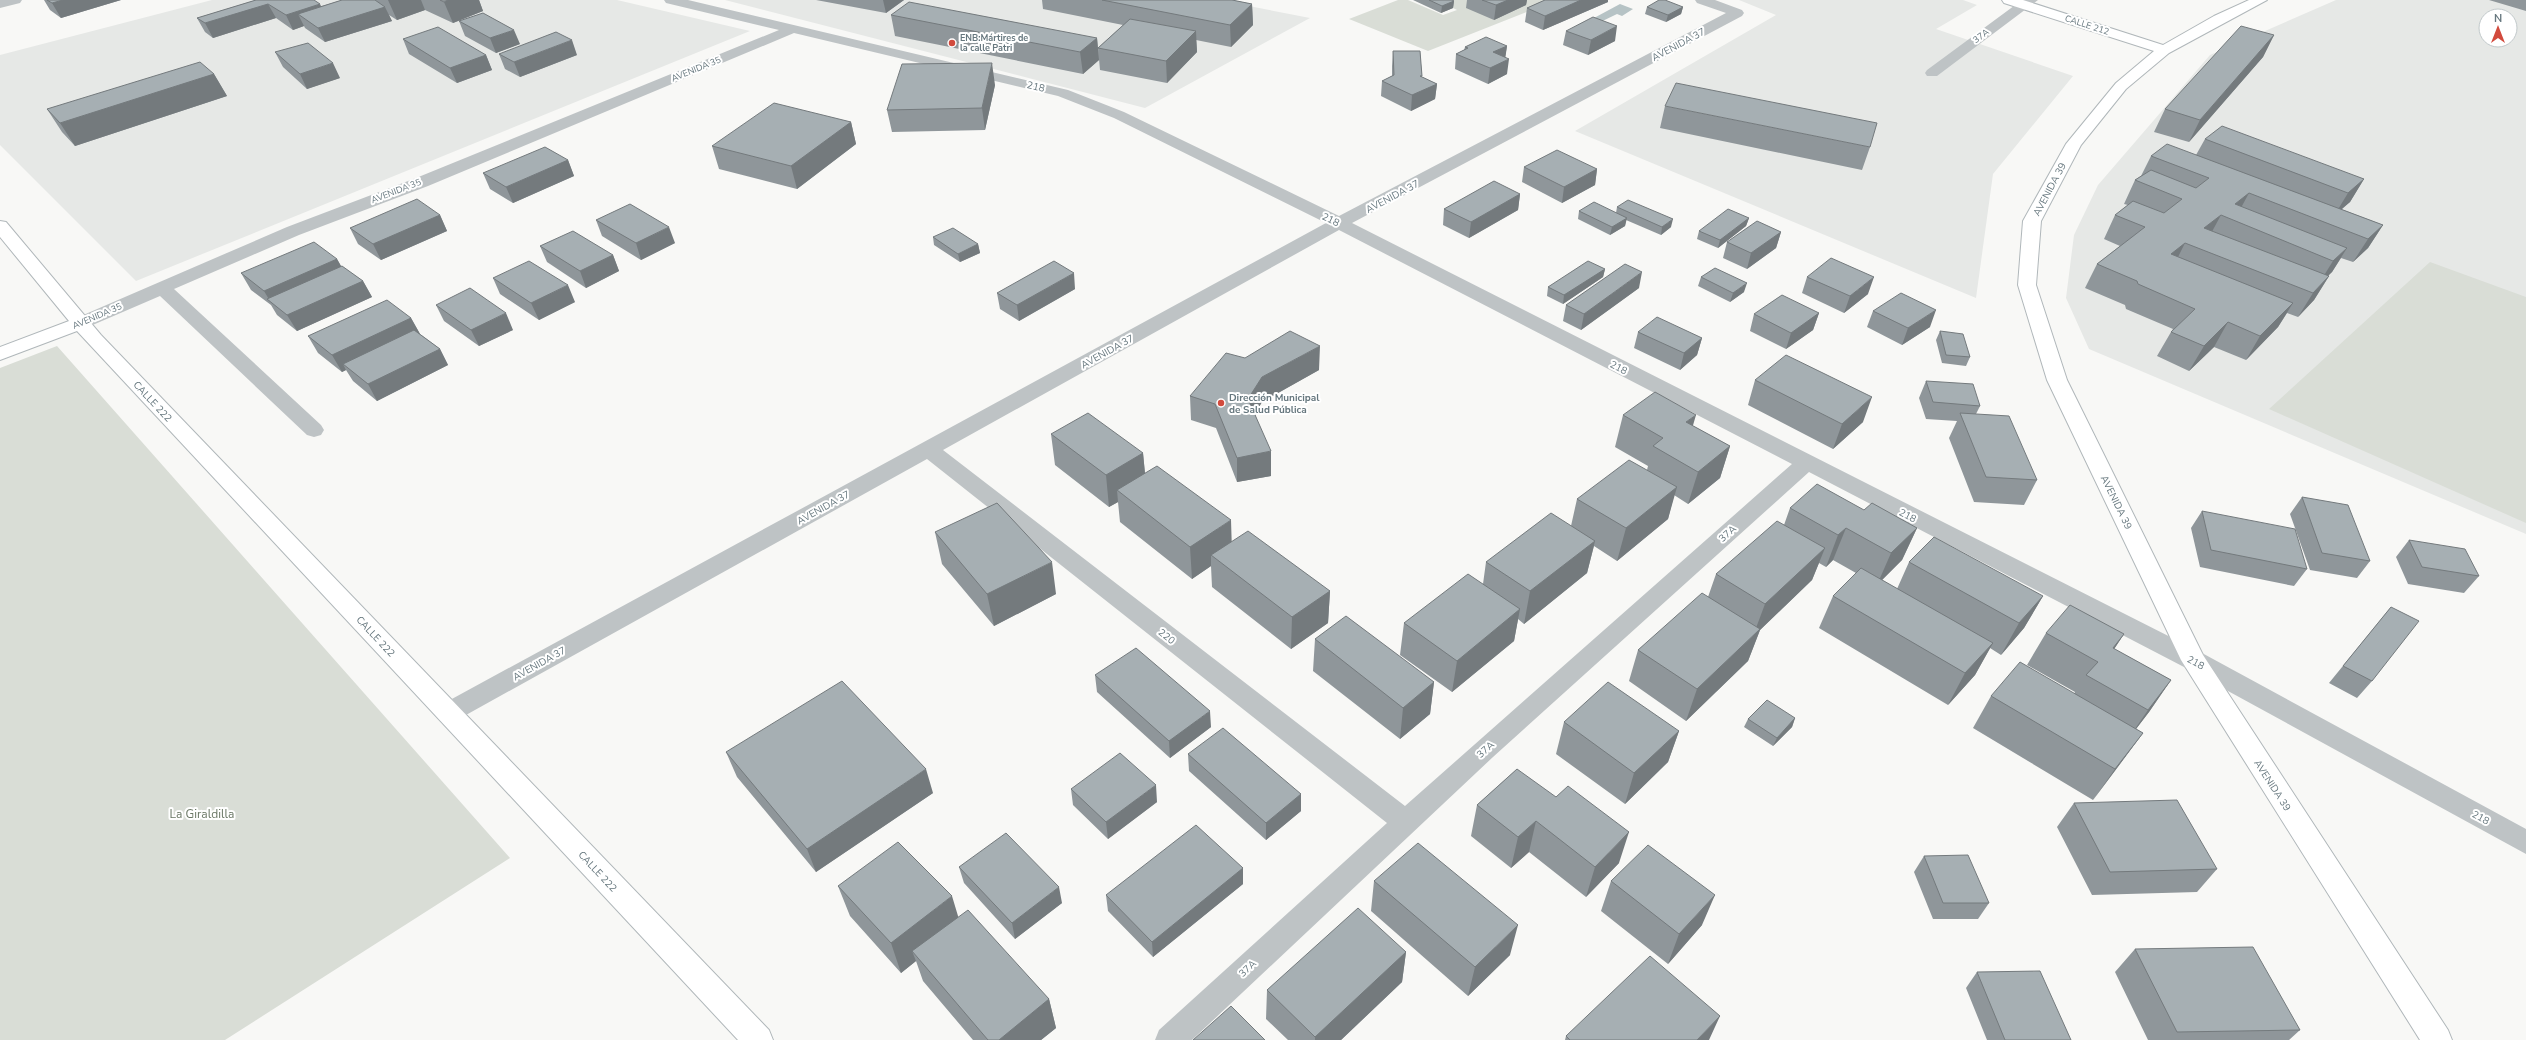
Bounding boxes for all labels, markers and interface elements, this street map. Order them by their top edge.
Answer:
north arrow [2478,8,2518,48]
text: N [2494,11,2502,26]
street label: CALLE 212 [2063,12,2111,38]
street label: AVENIDA 37 [1649,25,1708,65]
street label: 37A [1970,26,1992,46]
place label: ENB:Mártires de la calle Patri [960,32,1028,54]
marker: ENB:Mártires de la calle Patri [947,38,957,48]
street label: AVENIDA 35 [669,54,723,84]
street label: 218 [1025,78,1046,96]
street label: AVENIDA 39 [2030,160,2070,219]
street label: AVENIDA 35 [369,176,423,206]
street label: AVENIDA 37 [1363,177,1422,217]
street label: 218 [1319,210,1342,230]
street label: AVENIDA 35 [70,300,124,332]
street label: AVENIDA 37 [1078,332,1137,372]
street label: 218 [1607,358,1630,378]
street label: CALLE 222 [130,378,175,425]
place label: Dirección Municipal de Salud Pública [1229,391,1320,417]
marker: Dirección Municipal de Salud Pública [1216,398,1226,408]
street label: AVENIDA 39 [2097,473,2135,532]
street label: AVENIDA 37 [794,488,853,528]
street label: 218 [1896,506,1919,526]
street label: 37A [1716,522,1740,545]
street label: CALLE 222 [353,613,398,660]
street label: 220 [1155,626,1178,648]
street label: AVENIDA 37 [510,644,569,684]
street label: 218 [2184,652,2207,673]
street label: 37A [1474,738,1498,761]
street label: AVENIDA 39 [2250,757,2294,814]
park label: La Giraldilla [170,806,234,822]
street label: 218 [2469,807,2492,828]
street label: CALLE 222 [575,848,620,895]
street label: 37A [1236,957,1260,980]

